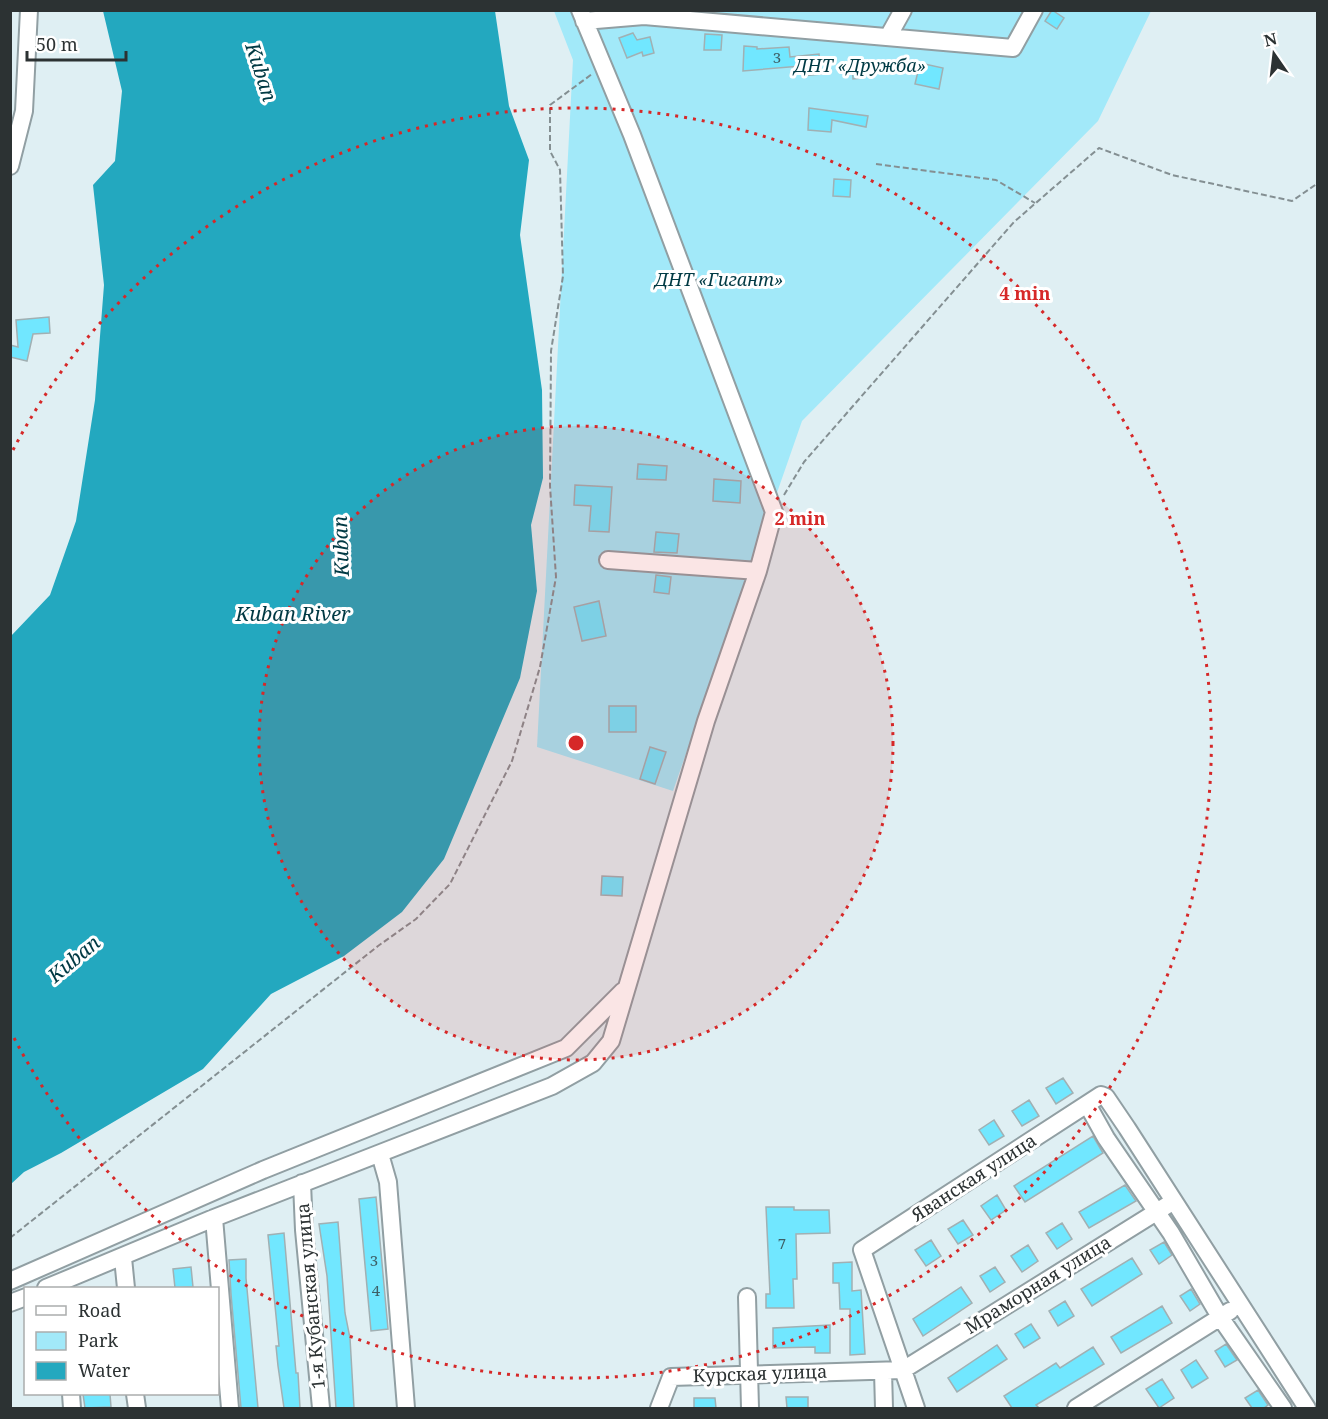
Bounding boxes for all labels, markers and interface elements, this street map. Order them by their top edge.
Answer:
scale bar [27,24,126,62]
north arrow [1244,24,1304,84]
text: N [1262,27,1280,52]
text: 50 m [36,32,78,56]
water label: Kuban [239,38,284,105]
house number: 3 [773,47,781,67]
park label: ДНТ «Дружба» [792,53,926,77]
park label: ДНТ «Гигант» [653,267,783,291]
text: 4 min [1000,281,1050,305]
text: 2 min [775,506,825,530]
water label: Kuban [326,515,355,578]
water label: Kuban River [235,600,351,627]
centre of rings [566,733,586,753]
water label: Kuban [41,929,105,989]
street label: Яванская улица [906,1128,1041,1227]
street label: 1-я Кубанская улица [290,1202,330,1390]
street label: Мраморная улица [960,1229,1115,1339]
house number: 7 [778,1233,786,1253]
house number: 3 [370,1250,378,1270]
house number: 4 [372,1280,381,1300]
legend [24,1287,219,1395]
text: Road [78,1298,121,1322]
text: Park [78,1328,118,1352]
text: Water [78,1358,131,1382]
street label: Курская улица [692,1359,828,1387]

